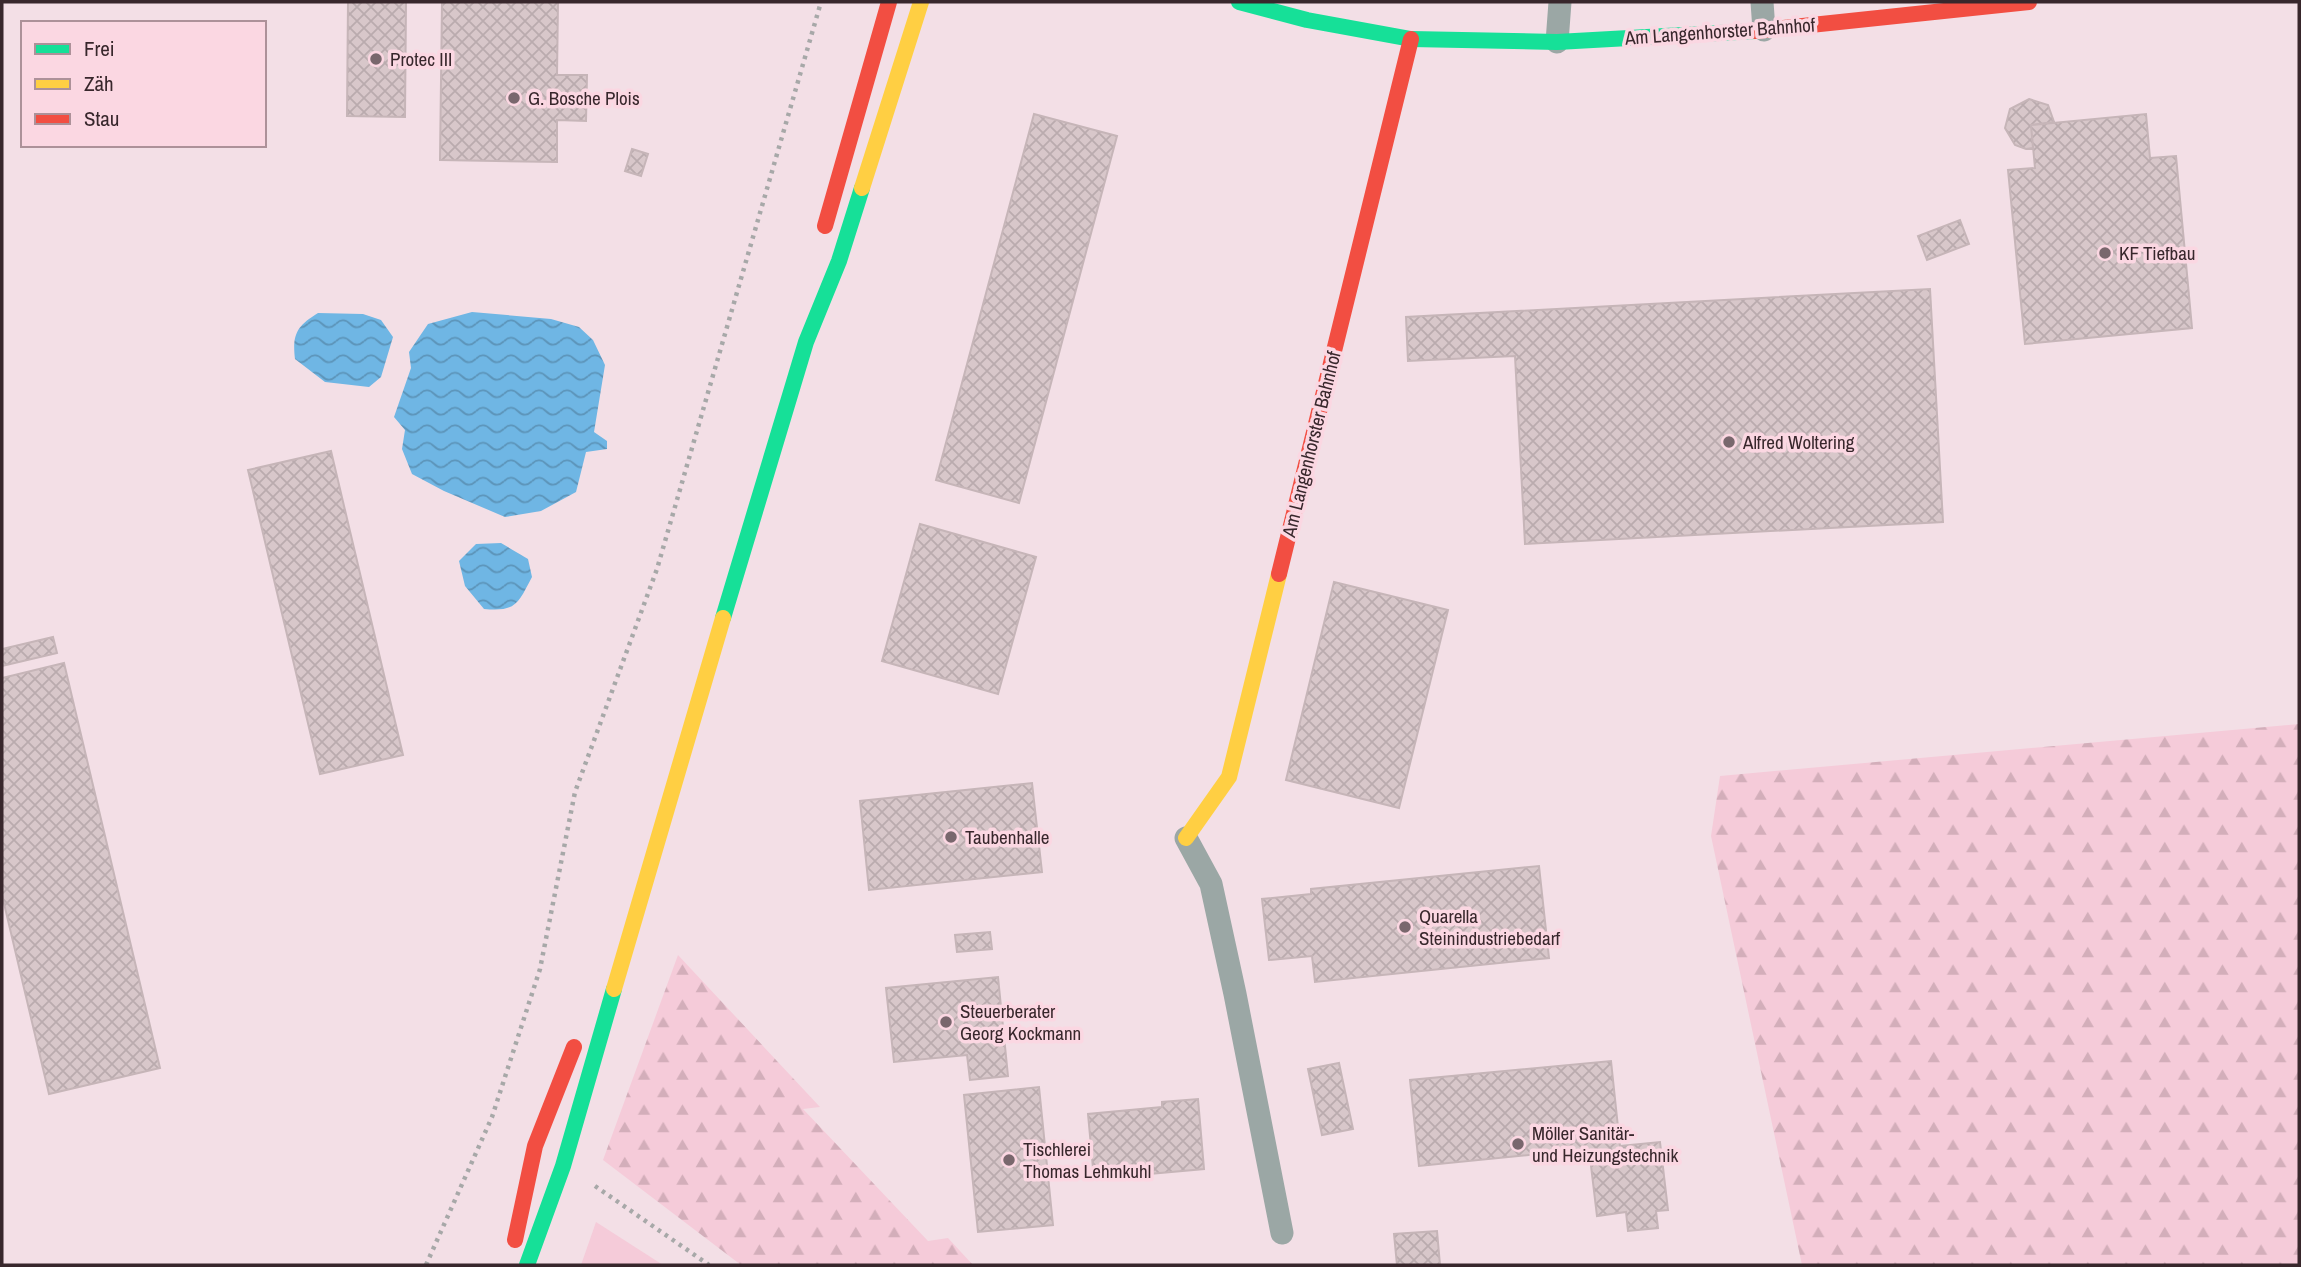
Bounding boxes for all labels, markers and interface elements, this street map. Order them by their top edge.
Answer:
street label: Am Langenhorster Bahnhof [1623,11,1817,51]
legend [21,21,266,147]
text: Frei [84,34,115,63]
place label: Protec III [390,46,452,72]
marker: Protec III [368,51,384,67]
text: Zäh [84,69,114,98]
place label: G. Bosche Plois [528,85,640,111]
marker: G. Bosche Plois [506,90,522,106]
text: Stau [84,104,119,133]
place label: KF Tiefbau [2119,240,2195,266]
marker: KF Tiefbau [2097,245,2113,261]
street label: Am Langenhorster Bahnhof [1275,348,1347,541]
place label: Alfred Woltering [1742,429,1855,455]
marker: Alfred Woltering [1721,434,1737,450]
place label: Taubenhalle [965,824,1049,850]
marker: Taubenhalle [943,829,959,845]
place label: Quarella Steinindustriebedarf [1419,903,1561,951]
marker: Quarella Steinindustriebedarf [1397,919,1413,935]
place label: Steuerberater Georg Kockmann [960,998,1081,1046]
marker: Steuerberater Georg Kockmann [938,1014,954,1030]
place label: Möller Sanitär- und Heizungstechnik [1532,1120,1679,1168]
place label: Tischlerei Thomas Lehmkuhl [1023,1136,1151,1184]
marker: Möller Sanitär- und Heizungstechnik [1510,1136,1526,1152]
marker: Tischlerei Thomas Lehmkuhl [1001,1152,1017,1168]

